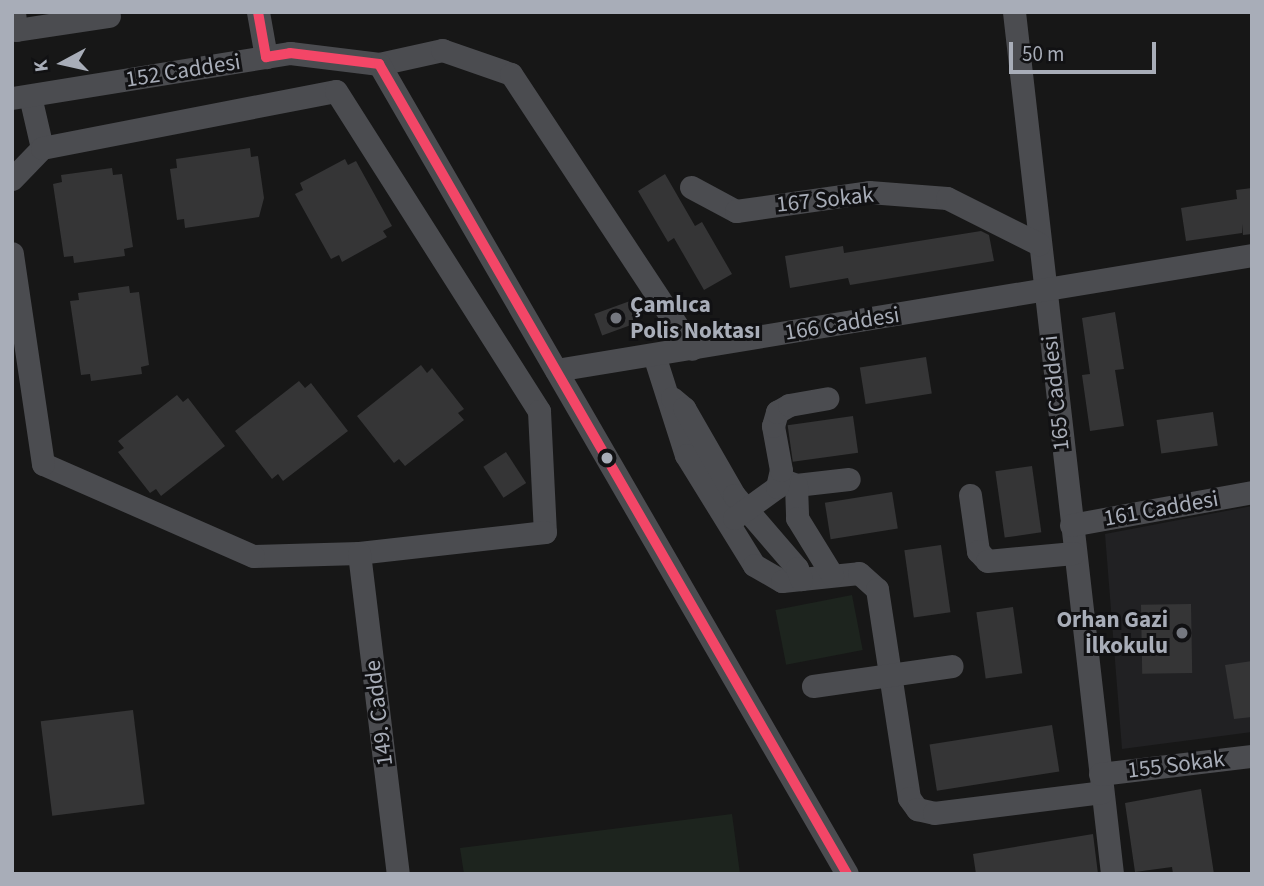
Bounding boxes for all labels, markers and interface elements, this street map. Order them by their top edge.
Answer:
north arrow [28,28,98,98]
scale bar [1012,28,1159,72]
text: 50 m [1022,39,1064,69]
street label: 152 Caddesi [124,48,242,94]
text: K [28,58,56,74]
street label: 167 Sokak [775,181,875,219]
place label: Çamlıca Polis Noktası [630,291,761,345]
street label: 166 Caddesi [783,301,901,347]
marker: Çamlıca Polis Noktası [608,310,624,326]
street label: 165 Caddesi [1036,334,1076,452]
unlabelled marker [600,451,614,465]
street label: 161 Caddesi [1102,485,1220,533]
place label: Orhan Gazi İlkokulu [1056,606,1168,660]
marker: Orhan Gazi İlkokulu [1174,625,1190,641]
street label: 149. Cadde [359,659,399,767]
street label: 155 Sokak [1126,745,1226,785]

